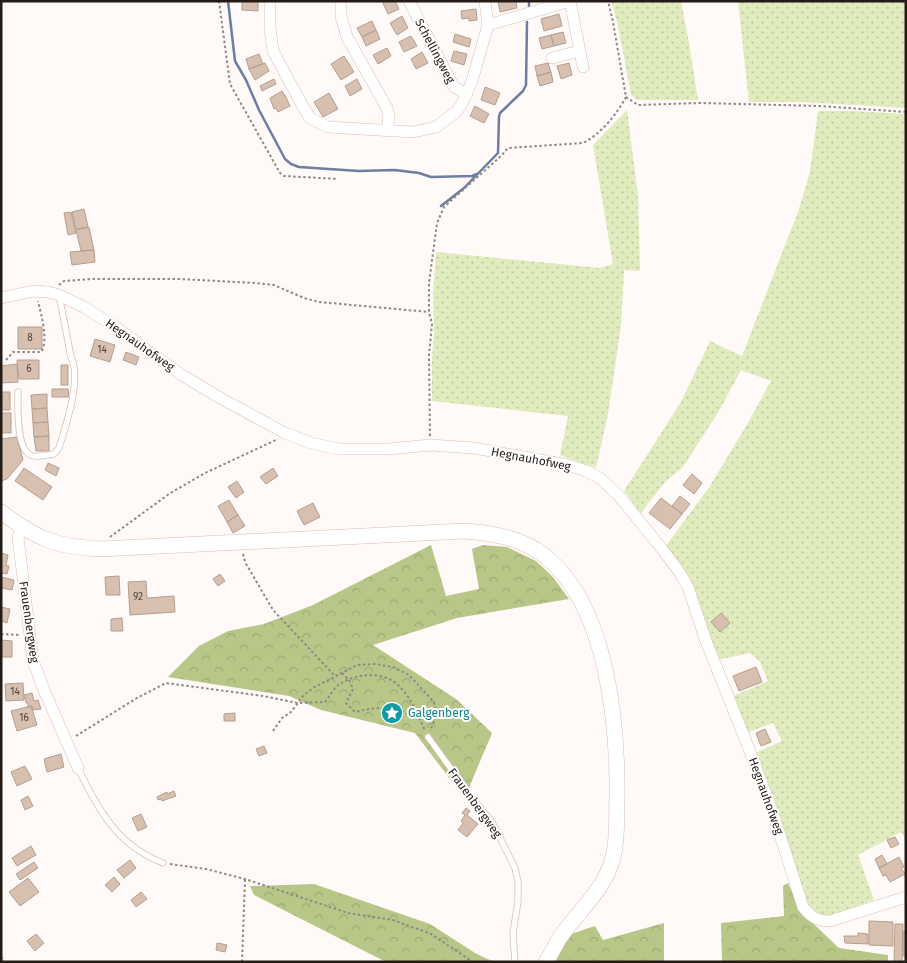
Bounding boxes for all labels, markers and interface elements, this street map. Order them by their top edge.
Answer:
street label: Schellingweg [412,16,458,86]
street label: Hegnauhofweg [103,316,178,374]
house number: 8 [27,332,33,344]
house number: 14 [97,344,108,356]
house number: 6 [26,363,32,375]
street label: Hegnauhofweg [490,444,573,474]
street label: Frauenbergweg [16,580,42,665]
house number: 92 [133,591,143,603]
house number: 14 [10,686,21,698]
place icon: Galgenberg [380,701,404,725]
place label: Galgenberg [408,706,470,720]
house number: 16 [19,712,29,724]
street label: Hegnauhofweg [746,756,787,837]
street label: Frauenbergweg [445,766,505,841]

